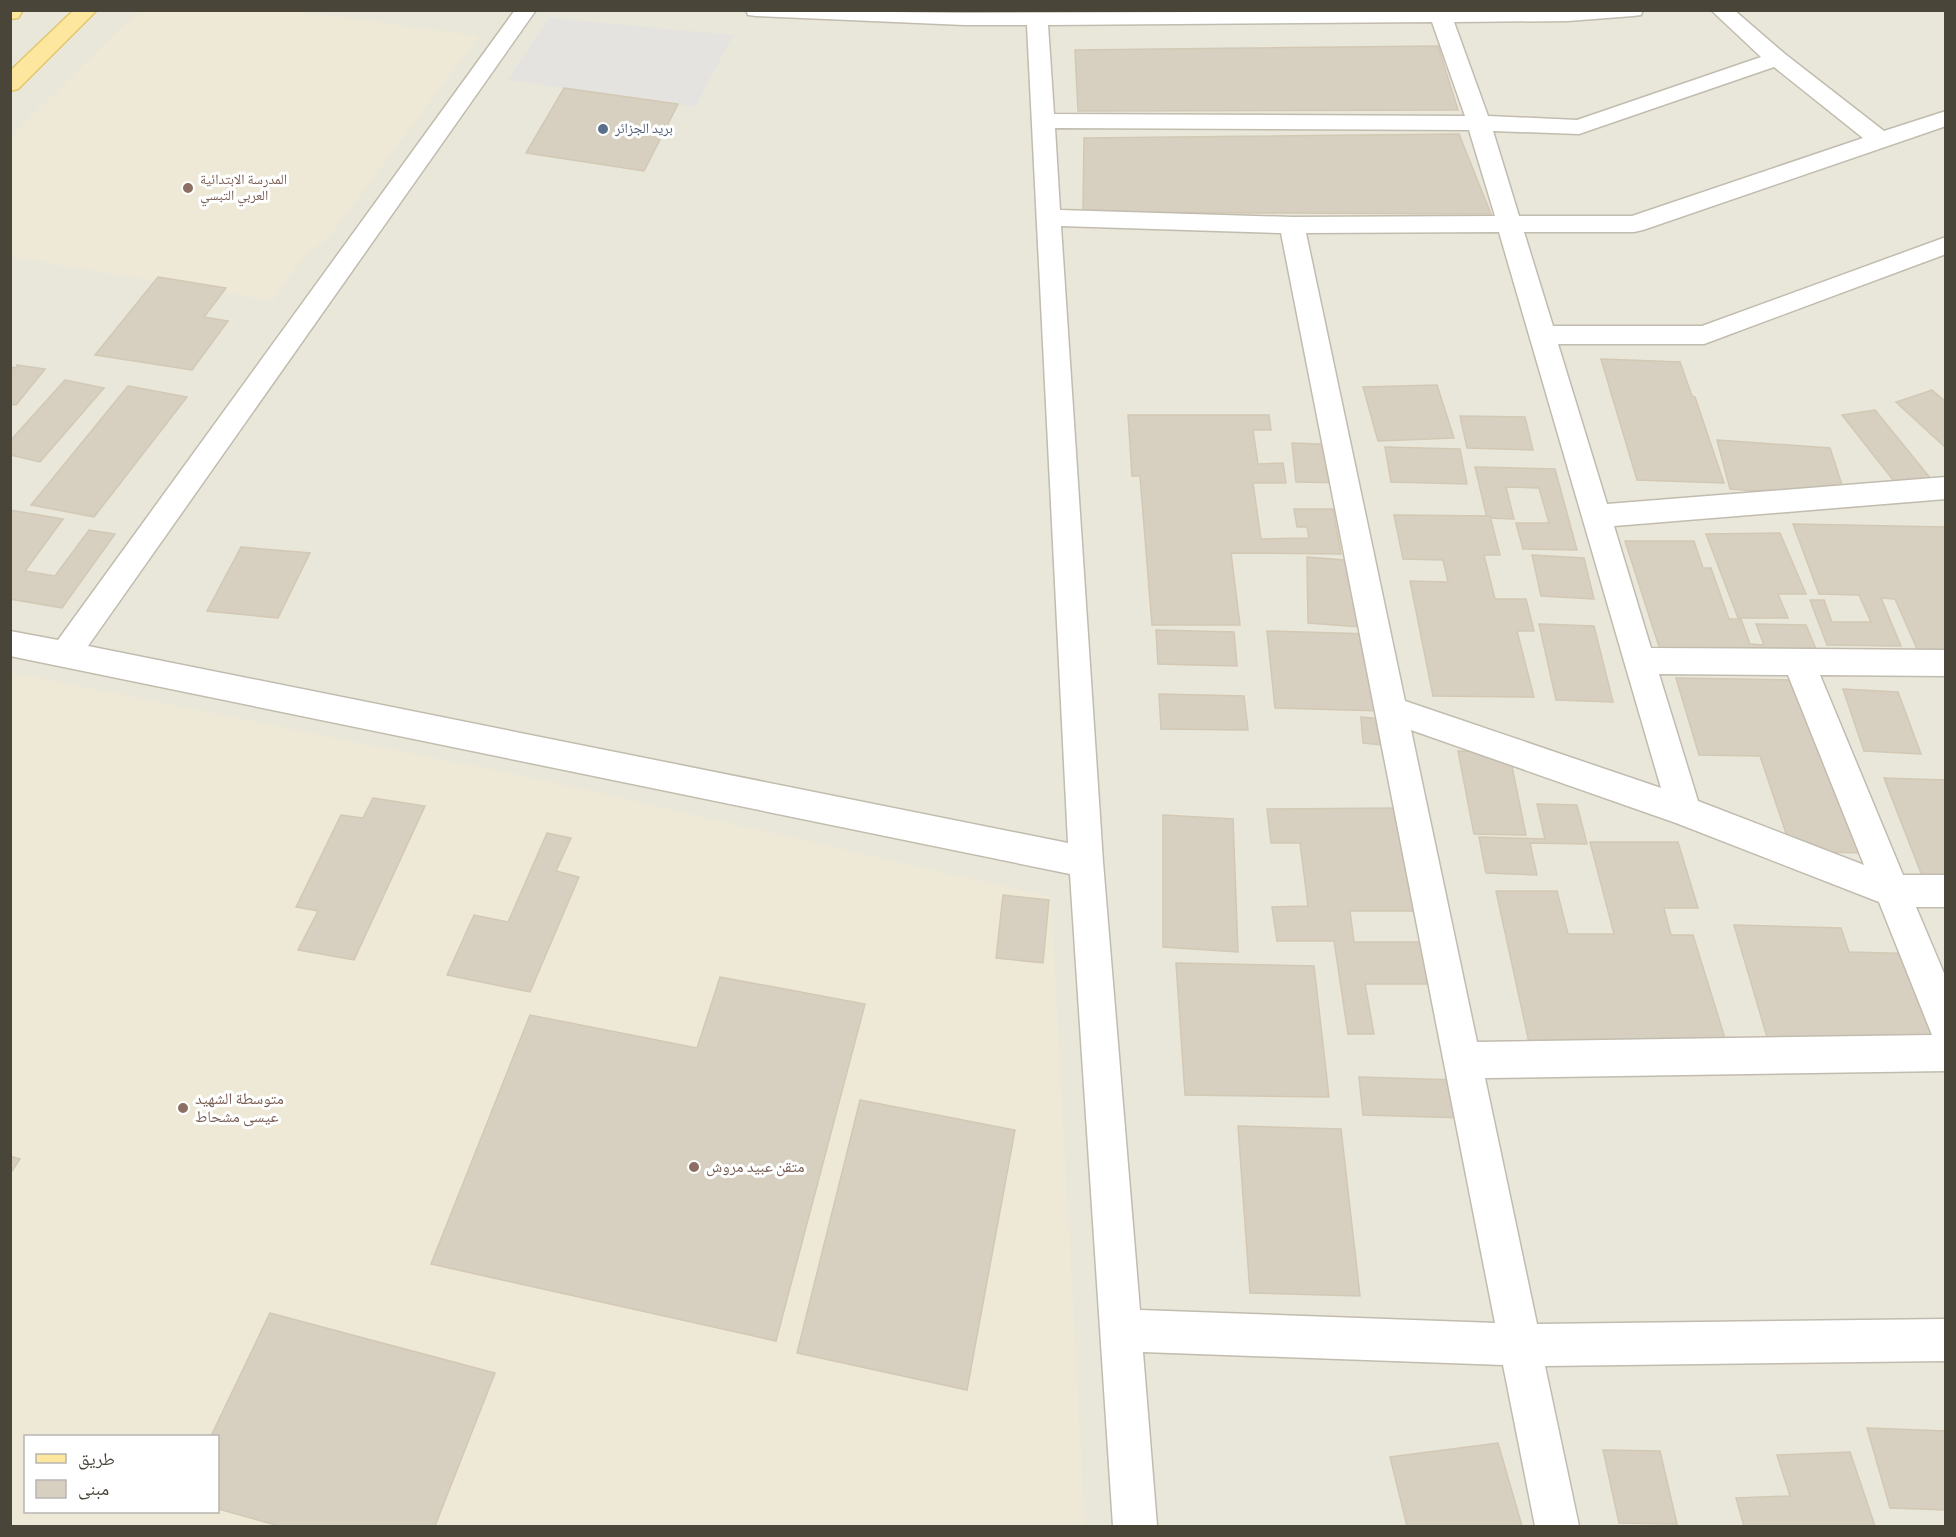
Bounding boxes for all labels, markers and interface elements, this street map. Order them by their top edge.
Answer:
place label: بريد الجزائر [614,119,673,139]
marker: بريد الجزائر [596,122,610,136]
place label: المدرسة الابتدائية العربي التبسي [200,170,287,207]
marker: المدرسة الابتدائية العربي التبسي [181,181,195,195]
place label: متوسطة الشهيد عيسى مشحاط [195,1088,284,1128]
marker: متوسطة الشهيد عيسى مشحاط [176,1101,190,1115]
place label: متقن عبيد مروش [706,1156,805,1178]
marker: متقن عبيد مروش [687,1160,701,1174]
legend [24,1435,219,1513]
text: طريق [78,1447,115,1472]
text: مبنى [78,1477,109,1502]

